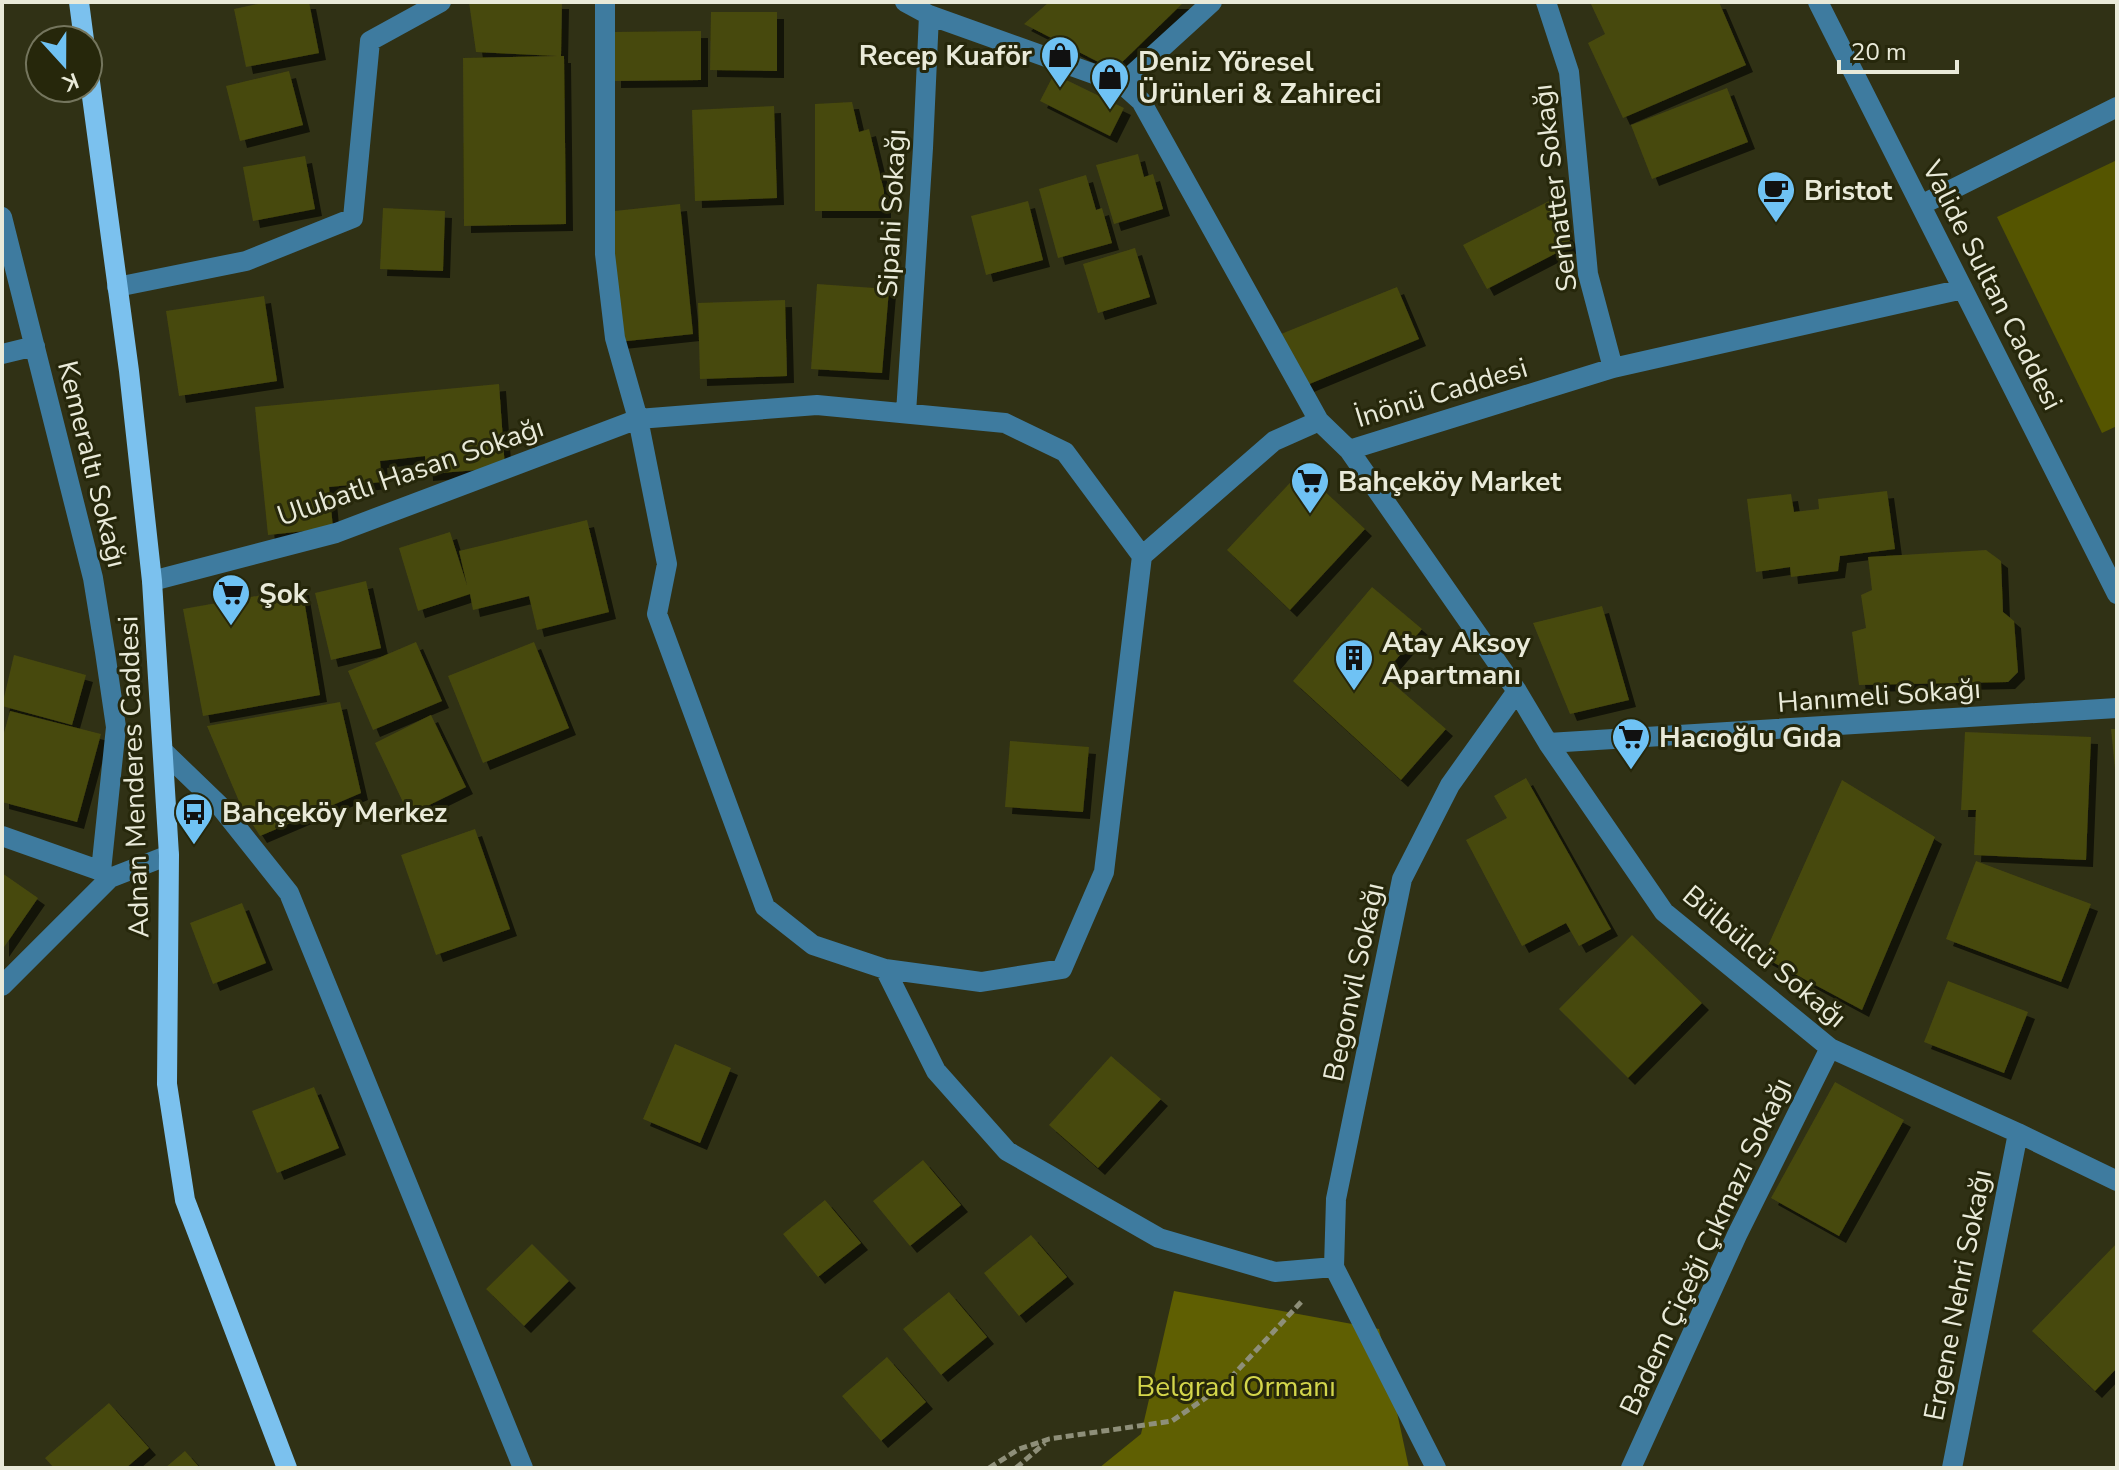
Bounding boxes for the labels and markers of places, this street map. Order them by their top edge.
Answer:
shop icon: Recep Kuaför [1039,34,1081,89]
place label: Recep Kuaför [859,37,1032,75]
place label: Deniz Yöresel Ürünleri & Zahireci [1138,43,1382,113]
shop icon: Deniz Yöresel Ürünleri & Zahireci [1089,56,1131,111]
cafe icon: Bristot [1755,169,1797,224]
place label: Bristot [1804,172,1893,210]
supermarket icon: Bahçeköy Market [1289,460,1331,515]
place label: Bahçeköy Market [1338,463,1561,501]
supermarket icon: Şok [210,572,252,627]
place label: Şok [259,575,309,613]
place label: Atay Aksoy Apartmanı [1382,624,1531,694]
building icon: Atay Aksoy Apartmanı [1333,637,1375,692]
supermarket icon: Hacıoğlu Gıda [1610,716,1652,771]
place label: Hacıoğlu Gıda [1659,719,1842,757]
bus stop icon: Bahçeköy Merkez [173,791,215,846]
place label: Bahçeköy Merkez [222,794,447,832]

